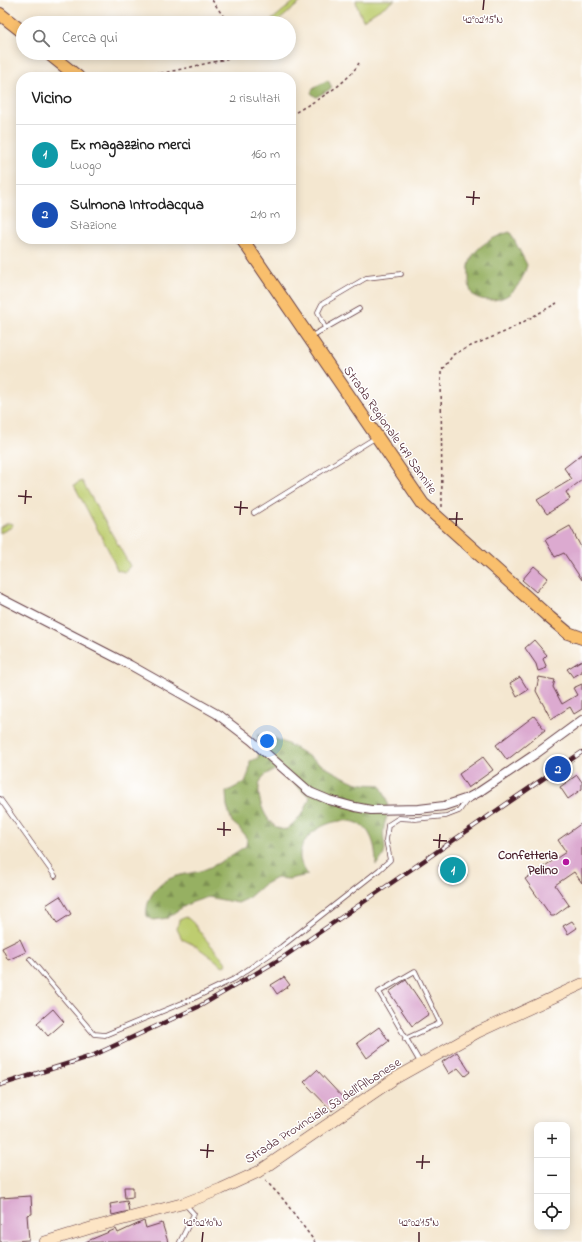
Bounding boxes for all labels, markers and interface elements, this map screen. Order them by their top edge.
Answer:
text: 42°02'15"N [463,13,503,28]
search box [16,16,296,60]
icon: search [30,27,52,49]
text: Cerca qui [62,27,118,49]
text: Vicino [32,86,72,111]
text: 2 risultati [230,89,280,108]
text: Ex magazzino merci [70,134,191,156]
text: 1 [43,145,47,164]
text: 160 m [251,145,280,164]
text: Luogo [70,156,102,175]
text: Sulmona Introdacqua [70,194,204,216]
text: 2 [42,205,48,224]
text: 210 m [250,205,280,224]
text: Stazione [70,216,117,235]
street label: Strada Regionale 479 Sannite [338,362,442,499]
your location [257,731,277,751]
pin: 2 [545,754,571,784]
place label: Confetteria Pelino [498,846,558,880]
pin: 1 [440,855,466,885]
marker: Confetteria Pelino [561,857,571,867]
street label: Strada Provinciale 53 dell'Albanese [241,1053,405,1169]
map controls [534,1122,570,1230]
button: + [534,1122,570,1158]
button: − [534,1158,570,1194]
button: locate [534,1194,570,1230]
text: 42°02'10"N [184,1216,223,1231]
text: 42°02'15"N [399,1216,439,1231]

